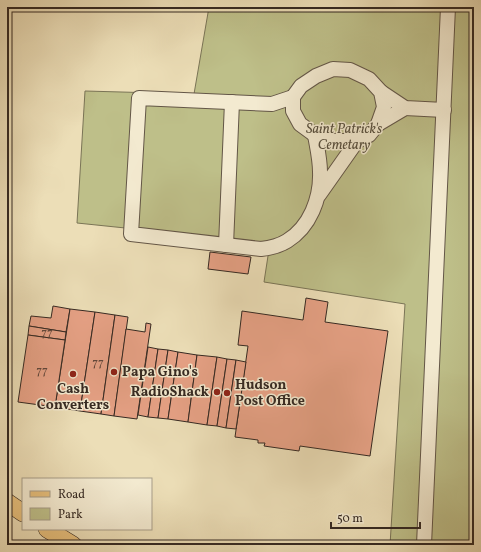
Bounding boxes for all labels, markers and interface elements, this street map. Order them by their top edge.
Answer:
park label: Saint Patrick's Cemetary [306,120,382,155]
house number: 77 [41,325,53,341]
house number: 77 [92,355,104,371]
house number: 77 [36,363,48,379]
place label: Papa Gino's [122,363,198,382]
marker: Papa Gino's [109,367,119,377]
marker: Cash Converters [68,369,78,379]
place label: Hudson Post Office [235,376,305,411]
place label: Cash Converters [37,380,109,415]
place label: RadioShack [131,383,210,402]
marker: RadioShack [212,387,222,397]
marker: Hudson Post Office [222,388,232,398]
legend [22,478,152,530]
text: Road [58,487,85,503]
scale bar [331,504,420,530]
text: Park [58,507,83,523]
text: 50 m [337,511,363,527]

